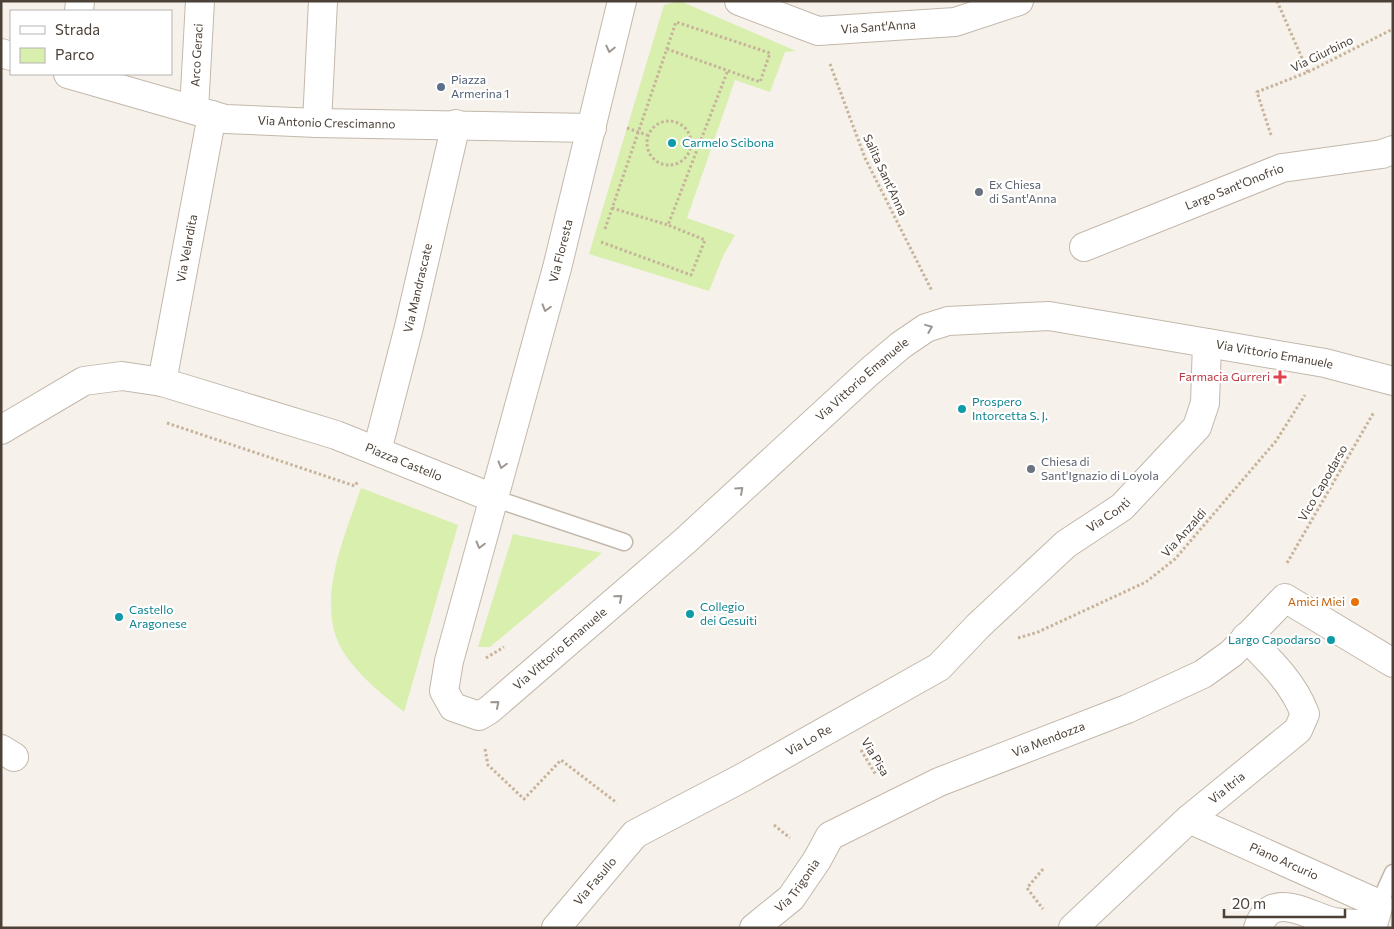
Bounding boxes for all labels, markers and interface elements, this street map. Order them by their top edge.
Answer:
legend [10,10,172,75]
street label: Via Sant'Anna [840,17,916,35]
text: Strada [55,20,100,38]
street label: Arco Geraci [187,23,205,87]
street label: Via Giurbino [1288,32,1355,74]
one-way arrow [605,44,616,53]
text: Parco [55,45,94,63]
place label: Piazza Armerina 1 [451,72,509,100]
marker: Piazza Armerina 1 [435,81,447,93]
street label: Via Antonio Crescimanno [257,112,396,130]
street label: Salita Sant'Anna [861,132,911,217]
place label: Carmelo Scibona [682,135,774,149]
marker: Carmelo Scibona [666,137,678,149]
street label: Largo Sant'Onofrio [1183,160,1285,212]
place label: Ex Chiesa di Sant'Anna [989,177,1057,205]
marker: Ex Chiesa di Sant'Anna [973,186,985,198]
street label: Via Velardita [173,213,199,283]
street label: Via Floresta [545,218,575,284]
street label: Via Mandrascate [400,242,434,334]
one-way arrow [541,304,551,312]
one-way arrow [924,324,933,334]
street label: Via Vittorio Emanuele [813,334,911,423]
street label: Via Vittorio Emanuele [1215,337,1335,371]
place label: Farmacia Gurreri [1179,369,1270,383]
marker: Farmacia Gurreri [1274,371,1286,383]
place label: Prospero Intorcetta S. J. [972,394,1048,423]
marker: Prospero Intorcetta S. J. [956,403,968,415]
street label: Piazza Castello [363,439,445,483]
street label: Vico Capodarso [1295,442,1350,523]
place label: Chiesa di Sant'Ignazio di Loyola [1041,454,1159,482]
one-way arrow [497,460,508,469]
marker: Chiesa di Sant'Ignazio di Loyola [1025,463,1037,475]
one-way arrow [735,487,744,496]
street label: Via Conti [1084,495,1133,534]
street label: Via Anzaldi [1158,505,1209,559]
one-way arrow [475,541,486,550]
place label: Amici Miei [1288,594,1345,608]
one-way arrow [613,595,622,604]
marker: Amici Miei [1349,596,1361,608]
place label: Collegio dei Gesuiti [700,599,757,627]
place label: Castello Aragonese [129,602,187,630]
street label: Via Vittorio Emanuele [510,604,609,692]
marker: Collegio dei Gesuiti [684,608,696,620]
marker: Castello Aragonese [113,611,125,623]
place label: Largo Capodarso [1228,632,1321,646]
marker: Largo Capodarso [1325,634,1337,646]
one-way arrow [490,701,499,710]
street label: Via Mendozza [1010,718,1086,759]
street label: Via Lo Re [783,721,833,758]
street label: Via Pisa [859,735,893,778]
street label: Via Itria [1205,769,1247,806]
street label: Piano Arcurio [1248,839,1321,882]
street label: Via Fasullo [570,854,619,907]
street label: Via Trigonia [771,856,822,915]
scale bar [1224,886,1345,918]
text: 20 m [1232,894,1266,912]

